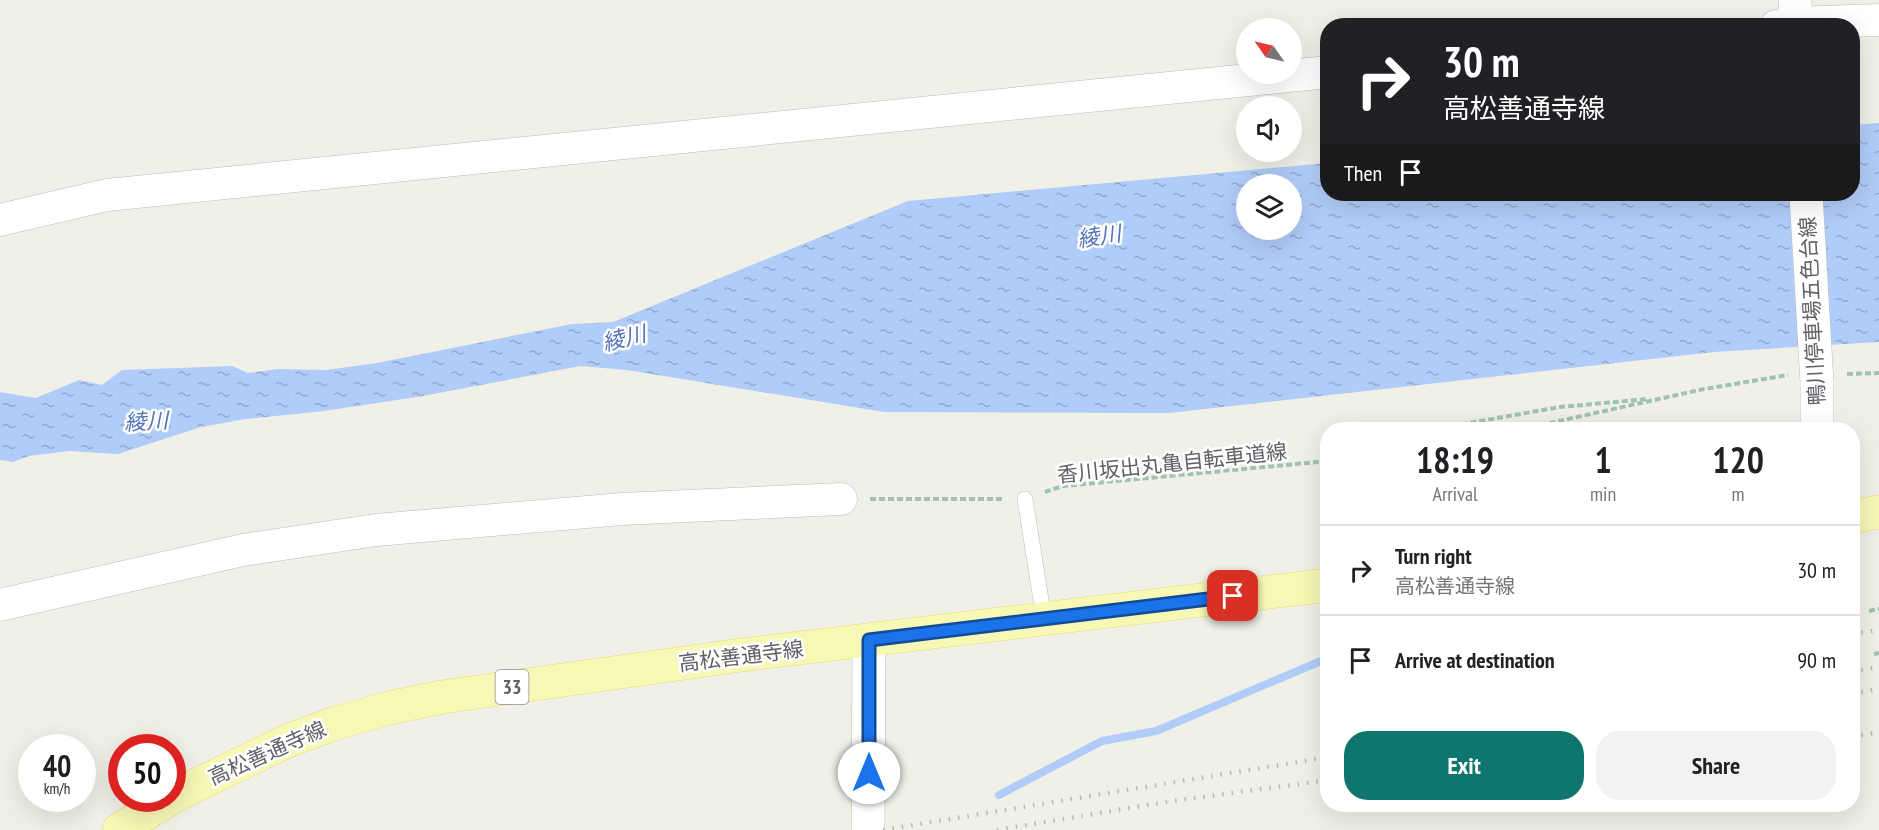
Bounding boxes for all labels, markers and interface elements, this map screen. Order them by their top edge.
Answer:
north arrow [1236,18,1302,84]
map controls [1236,18,1302,240]
text: 30 m [1443,34,1520,89]
icon: right [1344,42,1422,120]
text: 高松善通寺線 [1443,91,1605,125]
button: sound [1236,96,1302,162]
icon: arrive [1394,156,1427,189]
text: Then [1344,159,1382,187]
button: layers [1236,174,1302,240]
street label: 鴨川停車場五色台線 [1794,216,1830,406]
water label: 綾川 [1075,218,1125,253]
water label: 綾川 [599,319,651,357]
water label: 綾川 [123,406,171,436]
text: 18:19 [1416,436,1494,483]
text: 1 [1594,436,1612,483]
text: 120 [1712,436,1764,483]
street label: 香川坂出丸亀自転車道線 [1056,438,1288,488]
text: Arrival [1432,481,1478,507]
text: min [1590,481,1616,507]
text: m [1732,481,1745,507]
text: Turn right [1395,542,1472,570]
icon: right [1344,554,1377,587]
text: 30 m [1797,556,1836,584]
pin [1207,570,1258,621]
text: 高松善通寺線 [1395,573,1515,599]
icon: arrive [1216,579,1249,612]
street label: 高松善通寺線 [677,635,805,677]
icon: arrive [1344,644,1377,677]
text: Arrive at destination [1395,646,1555,674]
text: 90 m [1797,646,1836,674]
road number: 33 [496,670,528,704]
street label: 高松善通寺線 [204,715,330,791]
button: Exit [1344,731,1584,800]
button: Share [1596,731,1836,800]
speed limit sign: 50 [108,734,186,812]
position arrow [837,741,901,805]
text: 40 [43,746,71,785]
text: km/h [44,779,70,798]

